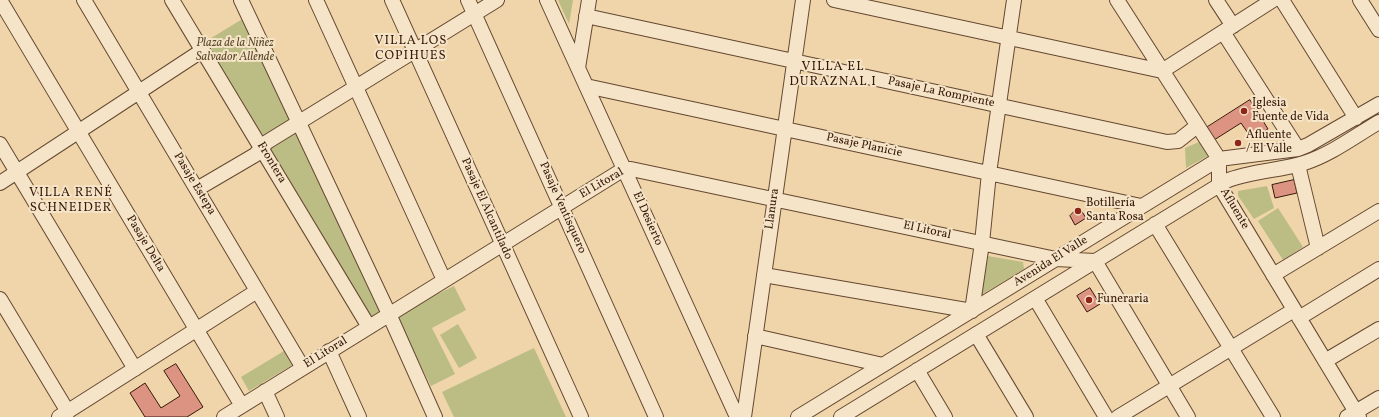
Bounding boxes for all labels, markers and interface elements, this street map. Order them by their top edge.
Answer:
district label: VILLA LOS COPIHUES [375,34,447,65]
park label: Plaza de la Niñez Salvador Allende [196,37,274,65]
district label: VILLA EL DURAZNAL I [789,60,877,91]
street label: Pasaje La Rompiente [886,75,996,111]
place label: Iglesia Fuente de Vida [1252,97,1329,125]
marker: Iglesia Fuente de Vida [1239,106,1249,116]
place label: Afluente / El Valle [1246,129,1292,157]
street label: Pasaje Planicie [825,131,903,161]
marker: Afluente / El Valle [1233,138,1243,148]
street label: Frontera [253,140,289,186]
street label: Pasaje Estepa [170,150,218,218]
street label: Pasaje El Alcantilado [457,156,515,262]
street label: Pasaje Ventisquero [535,160,589,256]
street label: El Litoral [577,166,627,202]
district label: VILLA RENÉ SCHNEIDER [29,186,113,217]
street label: Afluente [1216,186,1252,232]
street label: Llanura [763,188,783,230]
street label: El Desierto [629,190,665,248]
place label: Botillería Santa Rosa [1086,197,1144,225]
marker: Botillería Santa Rosa [1073,206,1083,216]
street label: Pasaje Delta [122,213,168,275]
street label: El Litoral [902,219,952,243]
street label: Avenida El Valle [1011,233,1091,291]
place label: Funeraria [1097,293,1149,307]
marker: Funeraria [1084,295,1094,305]
street label: El Litoral [302,334,350,372]

